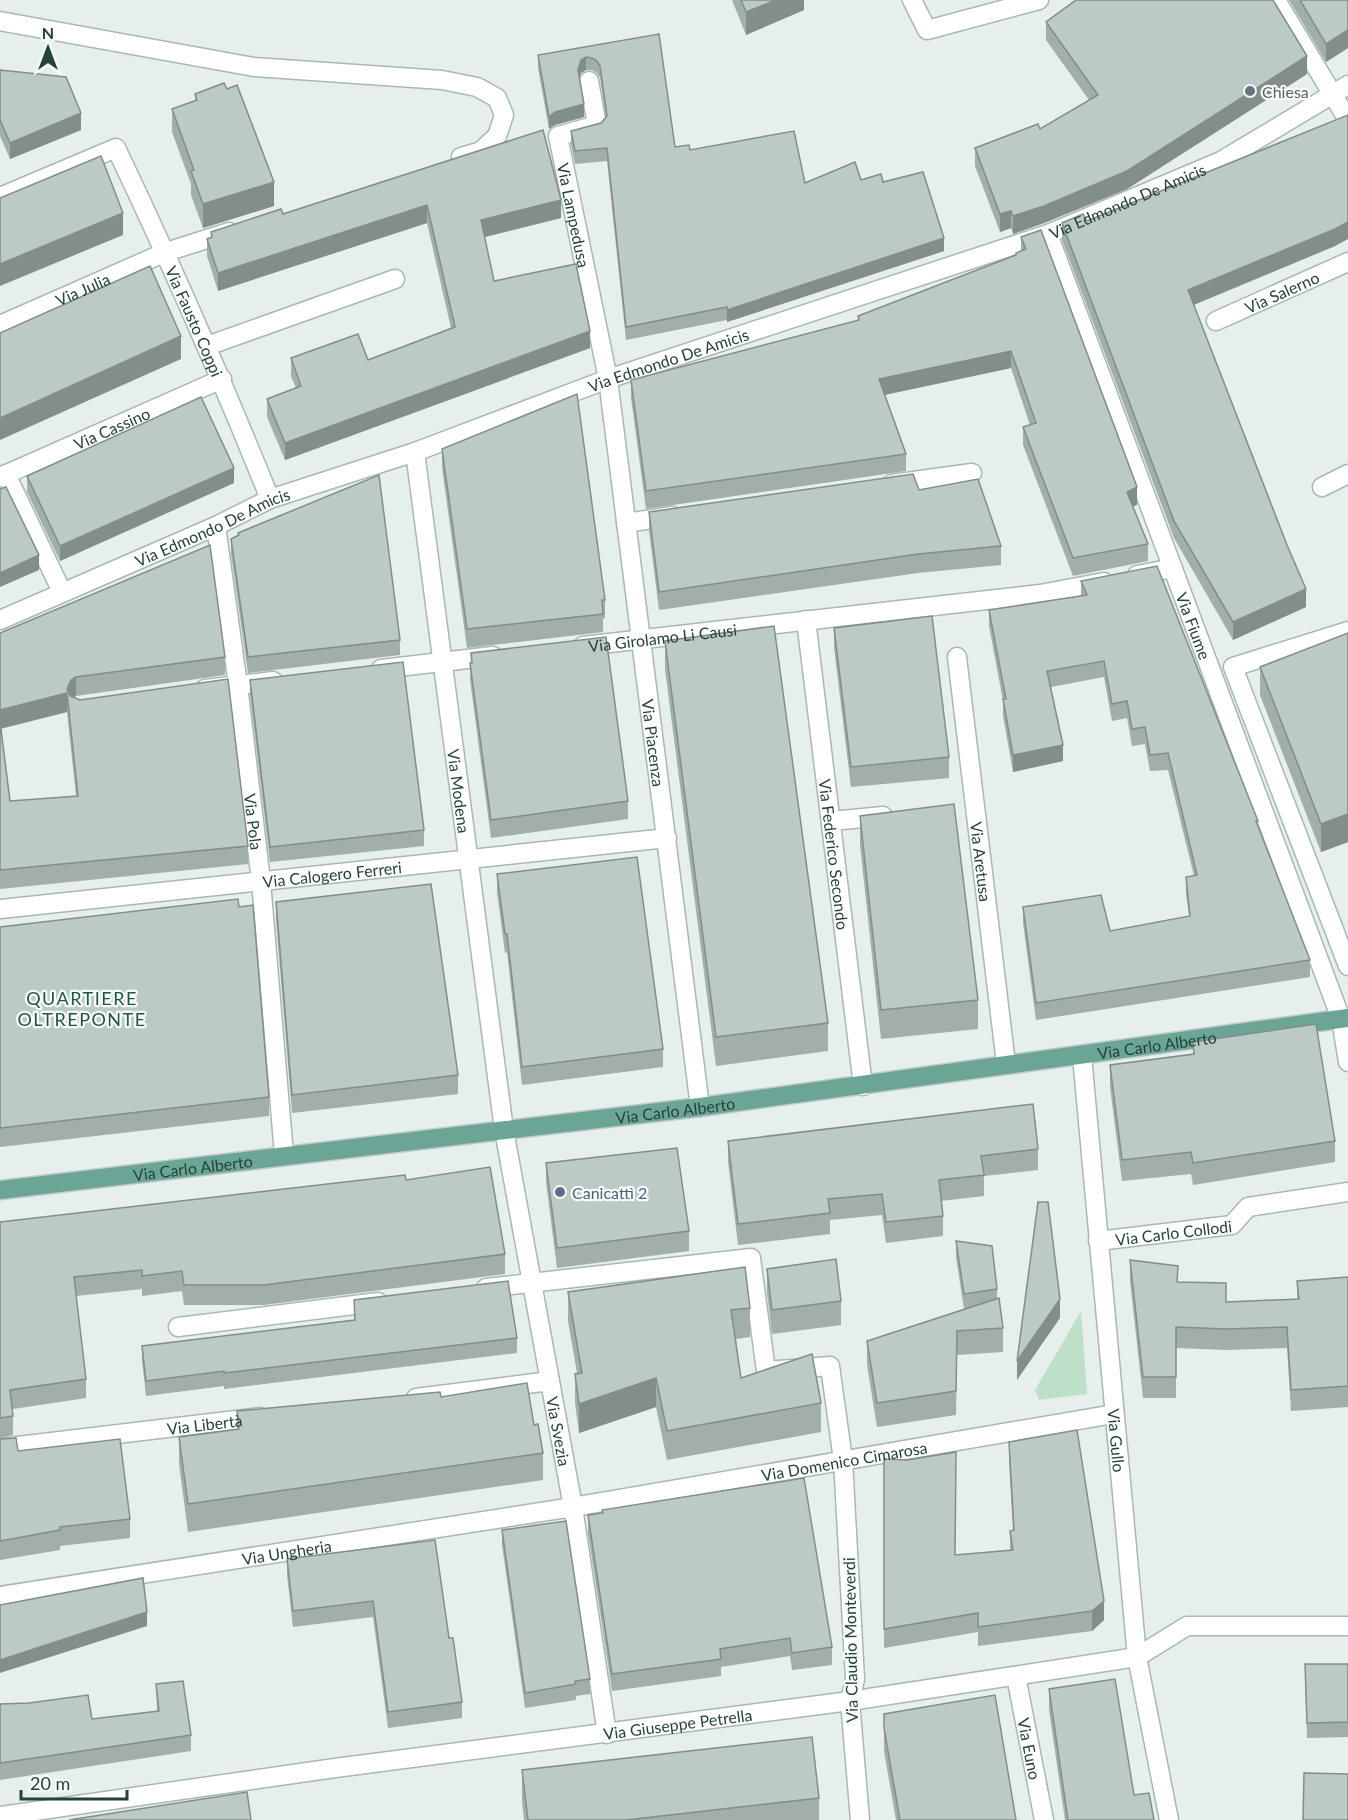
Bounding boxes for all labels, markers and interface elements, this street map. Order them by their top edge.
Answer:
north arrow [18,18,78,78]
text: N [42,23,54,42]
place label: Chiesa [1262,82,1309,101]
marker: Chiesa [1243,84,1257,98]
street label: Via Edmondo De Amicis [1046,159,1209,242]
street label: Via Lampedusa [554,161,594,269]
street label: Via Fausto Coppi [162,263,227,379]
street label: Via Salerno [1242,267,1322,316]
street label: Via Julia [52,269,112,309]
street label: Via Edmondo De Amicis [585,324,751,395]
street label: Via Cassino [71,403,153,453]
street label: Via Edmondo De Amicis [132,484,292,570]
street label: Via Fiume [1173,589,1215,662]
street label: Via Girolamo Li Causi [587,619,738,655]
street label: Via Piacenza [639,698,669,788]
street label: Via Modena [445,748,474,834]
street label: Via Federico Secondo [816,778,853,931]
street label: Via Pola [241,792,267,851]
street label: Via Aretusa [967,820,996,903]
street label: Via Calogero Ferreri [262,857,403,890]
district label: QUARTIERE OLTREPONTE [17,987,147,1030]
street label: Via Carlo Alberto [1096,1027,1218,1062]
street label: Via Carlo Alberto [614,1093,736,1126]
street label: Via Carlo Alberto [132,1151,253,1184]
place label: Canicattì 2 [572,1183,647,1202]
marker: Canicattì 2 [553,1185,567,1199]
street label: Via Carlo Collodi [1114,1216,1233,1248]
street label: Via Svezia [543,1395,575,1468]
street label: Via Gullo [1105,1408,1130,1473]
street label: Via Libertà [166,1410,243,1438]
street label: Via Domenico Cimarosa [760,1437,929,1484]
street label: Via Ungheria [240,1535,333,1568]
street label: Via Claudio Monteverdi [839,1557,861,1723]
street label: Via Giuseppe Petrella [602,1704,753,1743]
street label: Via Euno [1015,1716,1045,1781]
scale bar [21,1763,128,1801]
text: 20 m [30,1772,70,1794]

